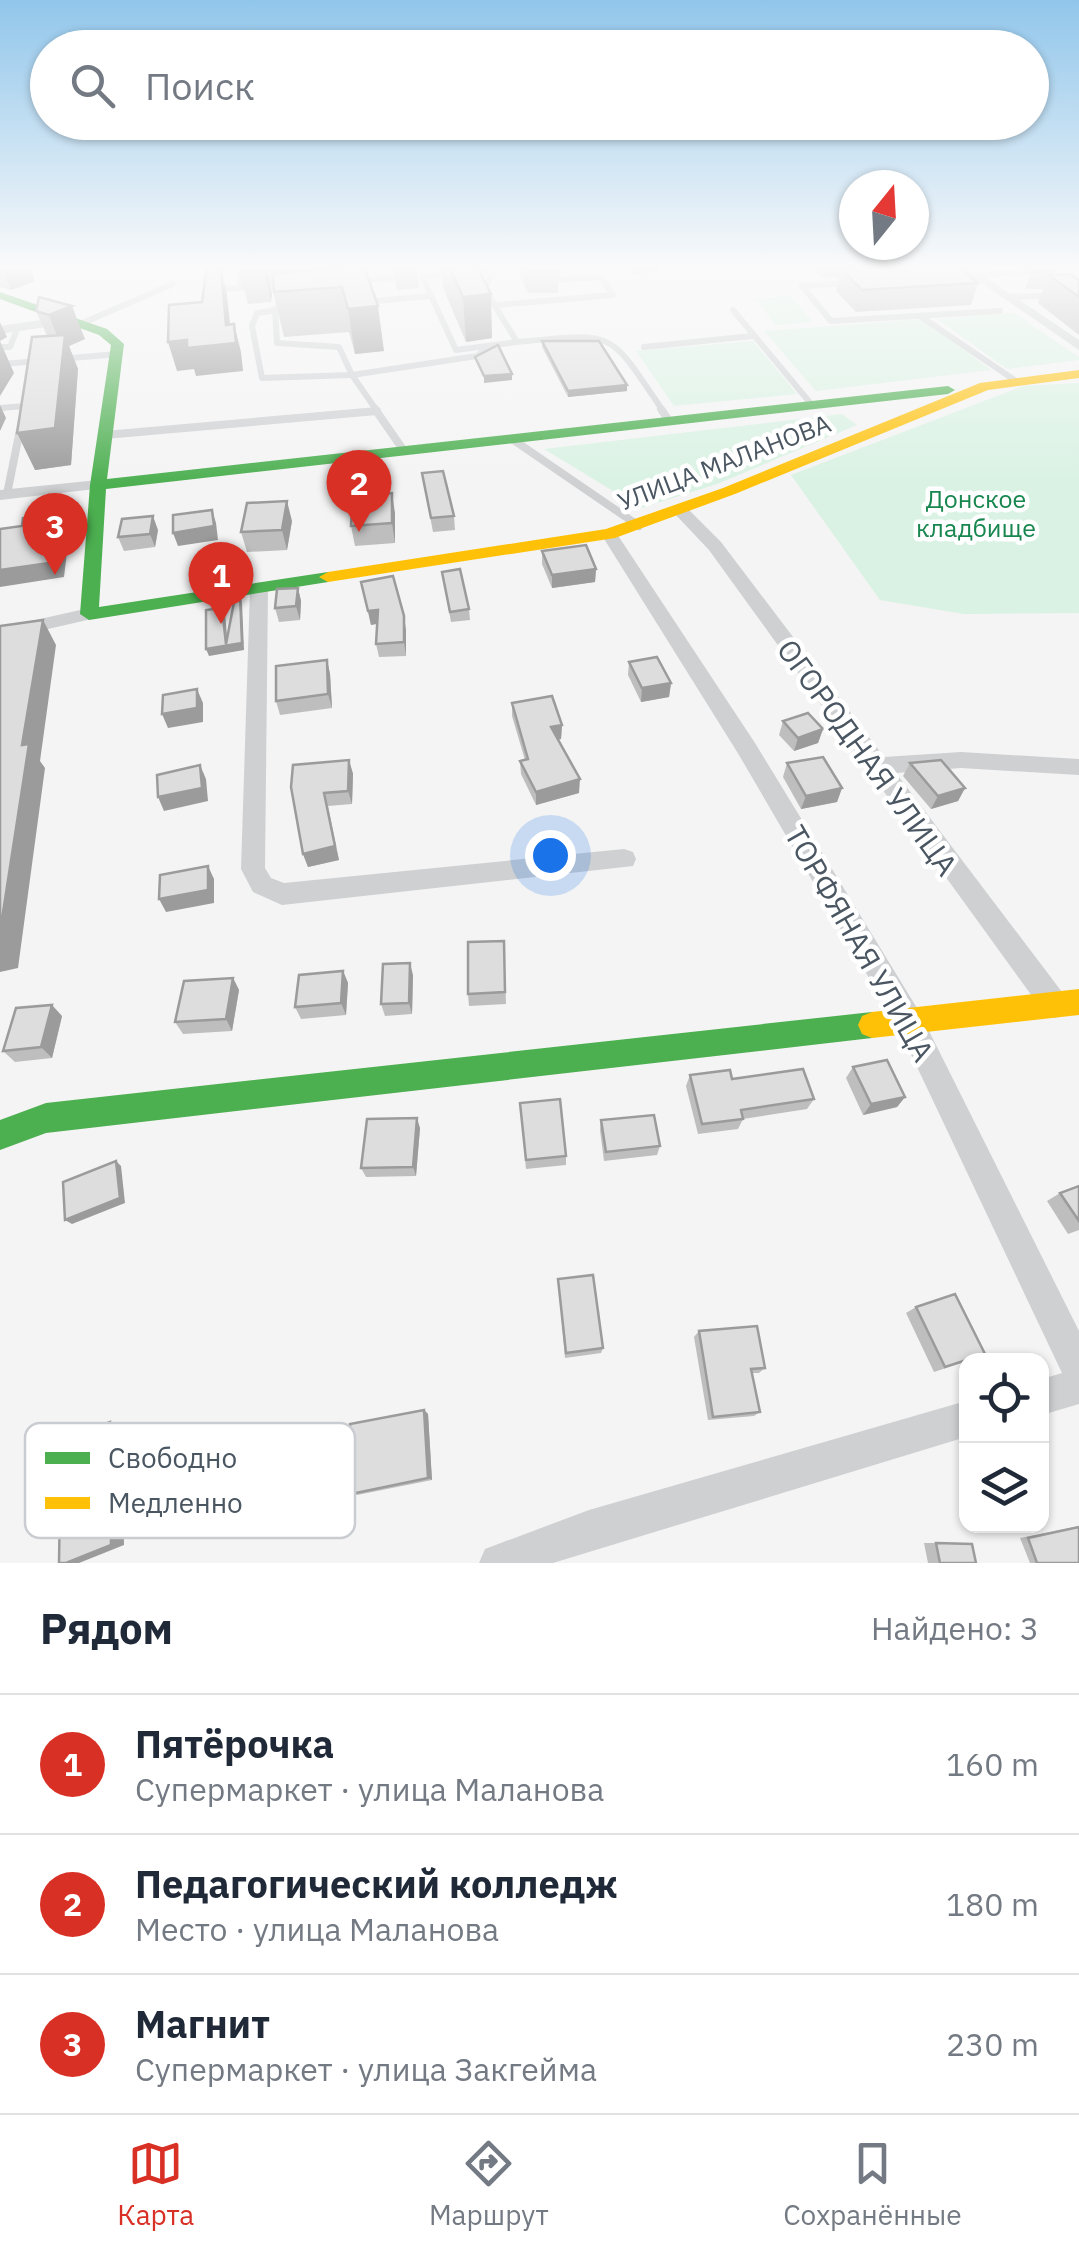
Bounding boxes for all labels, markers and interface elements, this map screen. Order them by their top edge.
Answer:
search box [30,30,1049,140]
icon: search [65,58,120,113]
text: Поиск [145,61,255,110]
north arrow [839,170,929,260]
street label: УЛИЦА МАЛАНОВА [613,406,835,518]
pin: 2 [326,450,392,532]
park label: Донское кладбище [916,482,1036,544]
pin: 3 [22,492,88,575]
pin: 1 [188,542,254,624]
street label: ОГОРОДНАЯ УЛИЦА [769,631,967,883]
street label: ТОРФЯНАЯ УЛИЦА [777,818,943,1068]
your location [525,830,576,881]
map controls [959,1353,1049,1533]
button: locate [959,1353,1049,1443]
legend [25,1423,355,1538]
text: Свободно [108,1439,237,1476]
button: layers [959,1443,1049,1533]
text: Медленно [108,1484,243,1521]
text: Рядом [40,1601,173,1656]
text: Найдено: 3 [871,1607,1039,1649]
text: Пятёрочка [135,1719,334,1768]
text: 1 [63,1743,82,1785]
text: 160 m [946,1743,1039,1785]
text: Супермаркет · улица Маланова [135,1768,604,1810]
text: Педагогический колледж [135,1859,618,1908]
text: 2 [63,1883,82,1925]
text: 180 m [946,1883,1039,1925]
text: Место · улица Маланова [135,1908,499,1950]
text: Магнит [135,1999,270,2048]
text: 3 [63,2023,82,2065]
text: 230 m [946,2023,1039,2065]
text: Супермаркет · улица Закгейма [135,2048,597,2090]
tab: Карта [117,2136,194,2233]
tab: Маршрут [429,2136,549,2233]
tab: Сохранённые [783,2136,962,2233]

